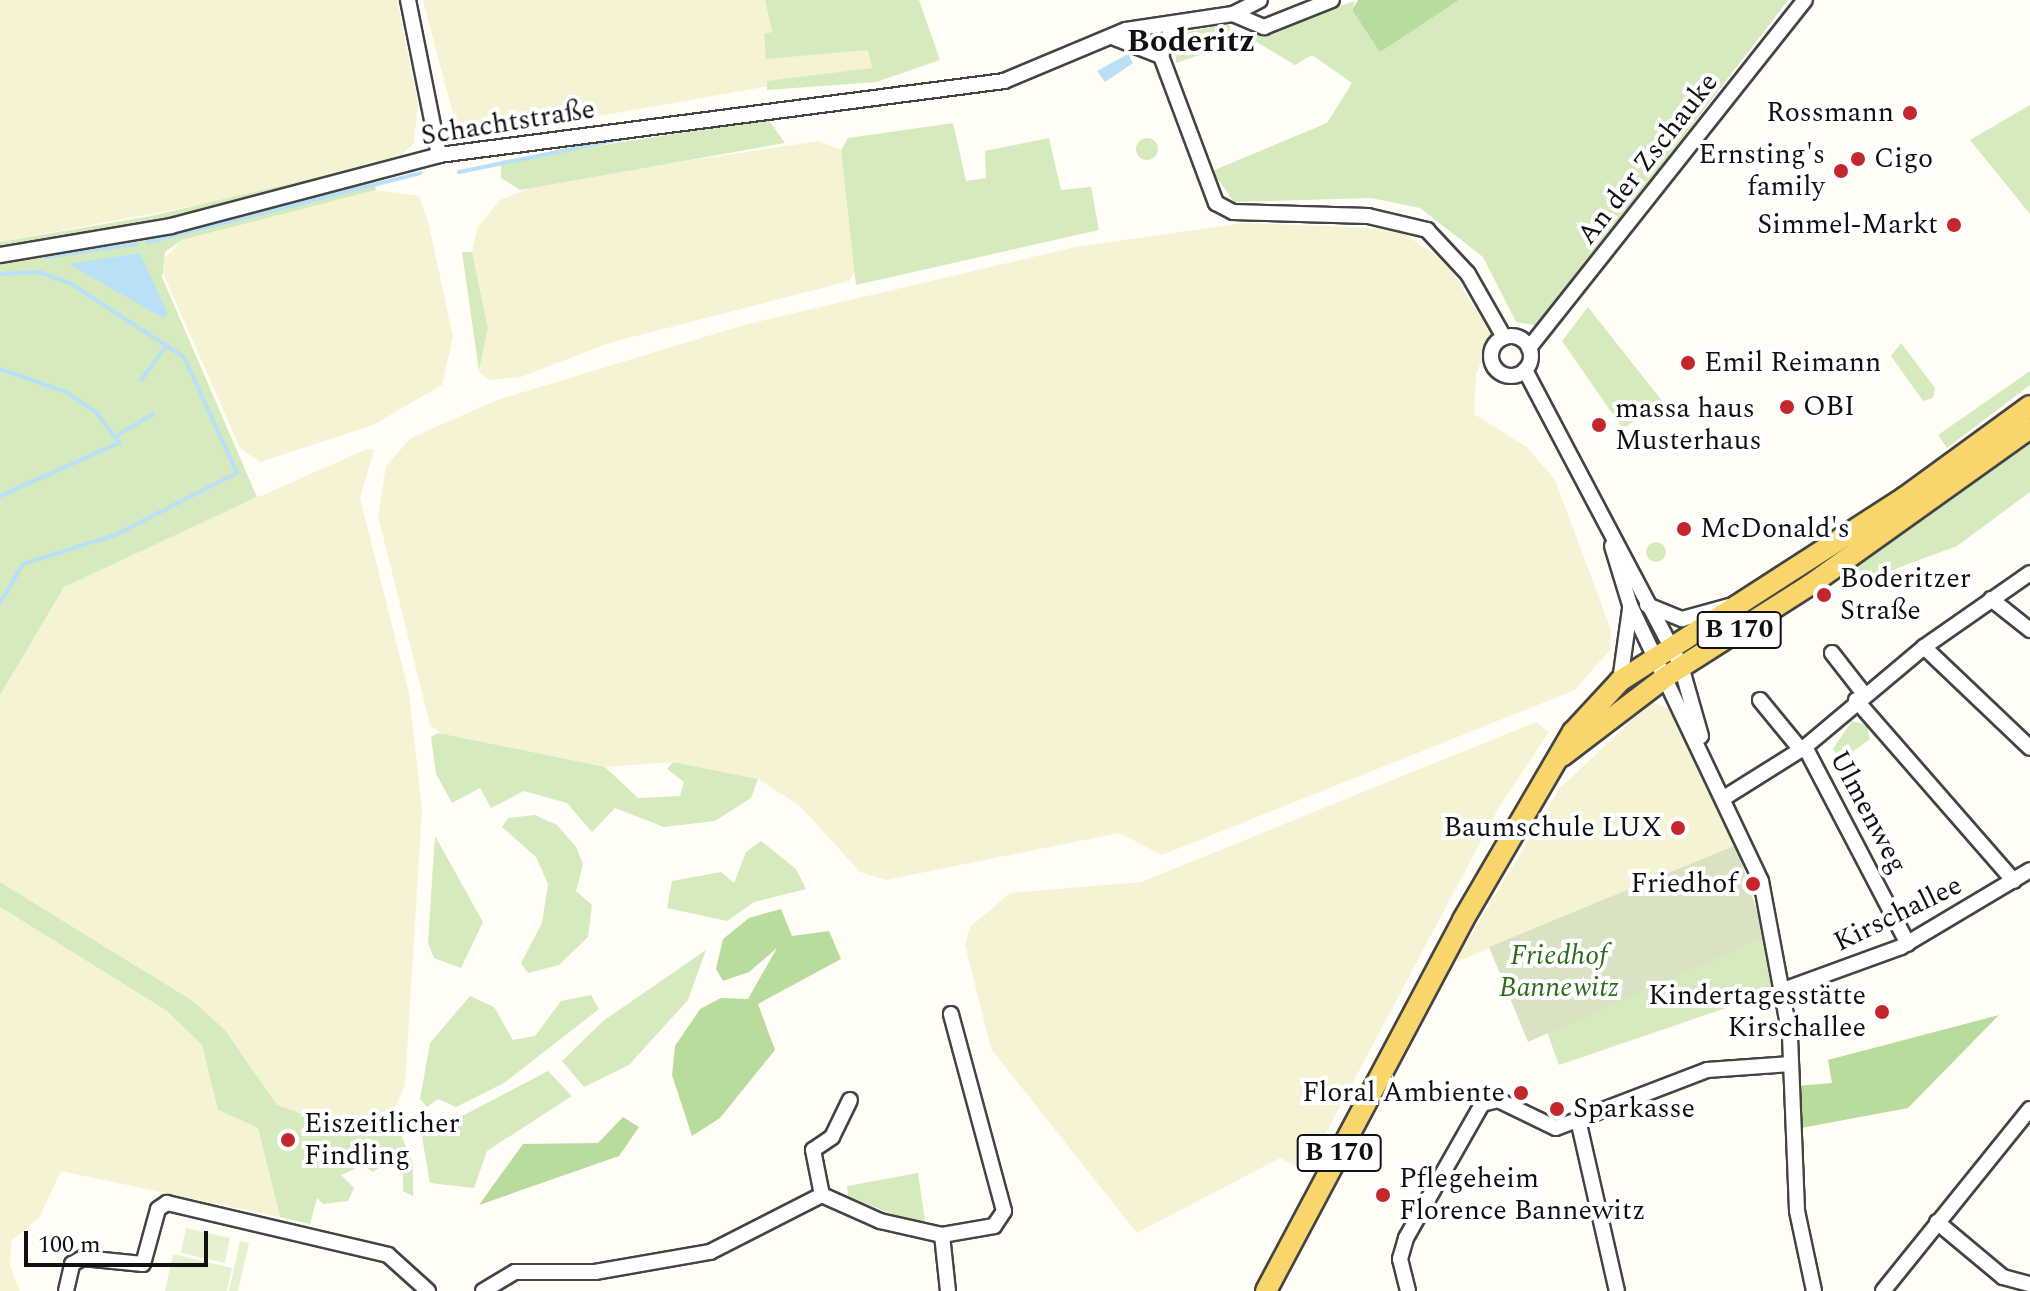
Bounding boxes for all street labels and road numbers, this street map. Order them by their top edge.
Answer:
street label: An der Zschauke [1570,66,1726,252]
street label: Schachtstraße [419,93,597,153]
road number: B 170 [1695,608,1783,652]
street label: Ulmenweg [1822,745,1914,879]
street label: Kirschallee [1828,869,1968,959]
road number: B 170 [1295,1131,1383,1175]

